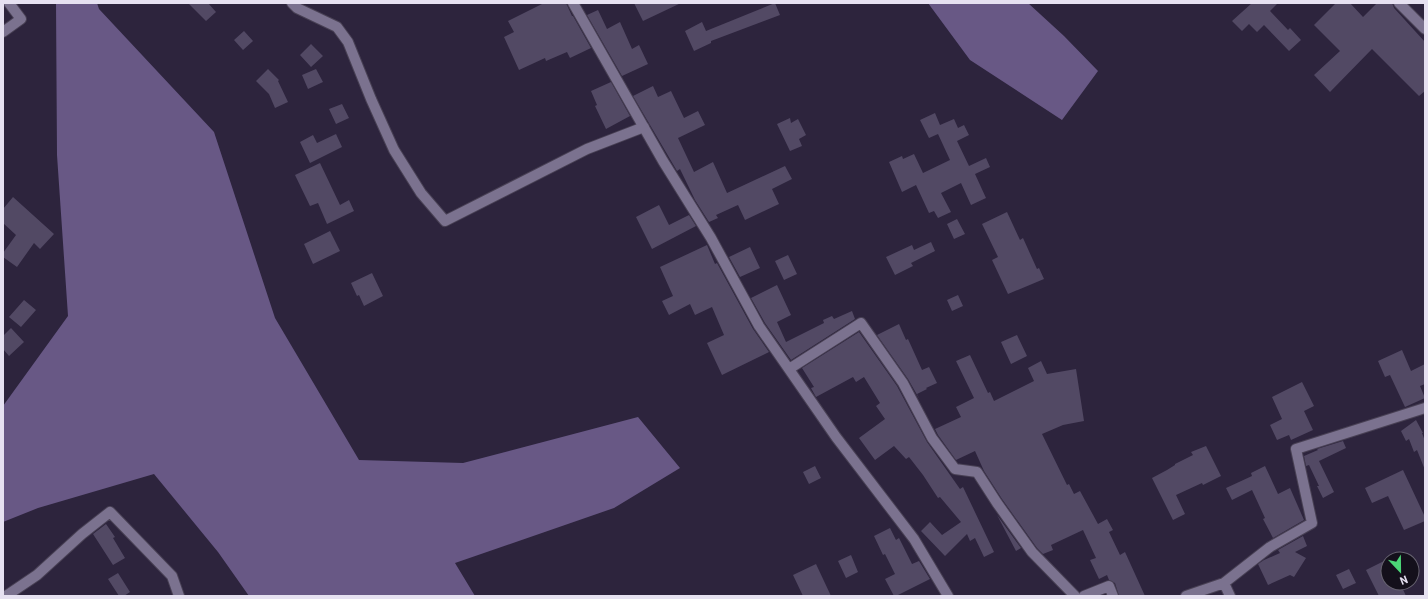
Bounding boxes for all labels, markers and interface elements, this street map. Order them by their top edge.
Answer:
north arrow [1380,551,1420,591]
text: N [1398,573,1410,588]

